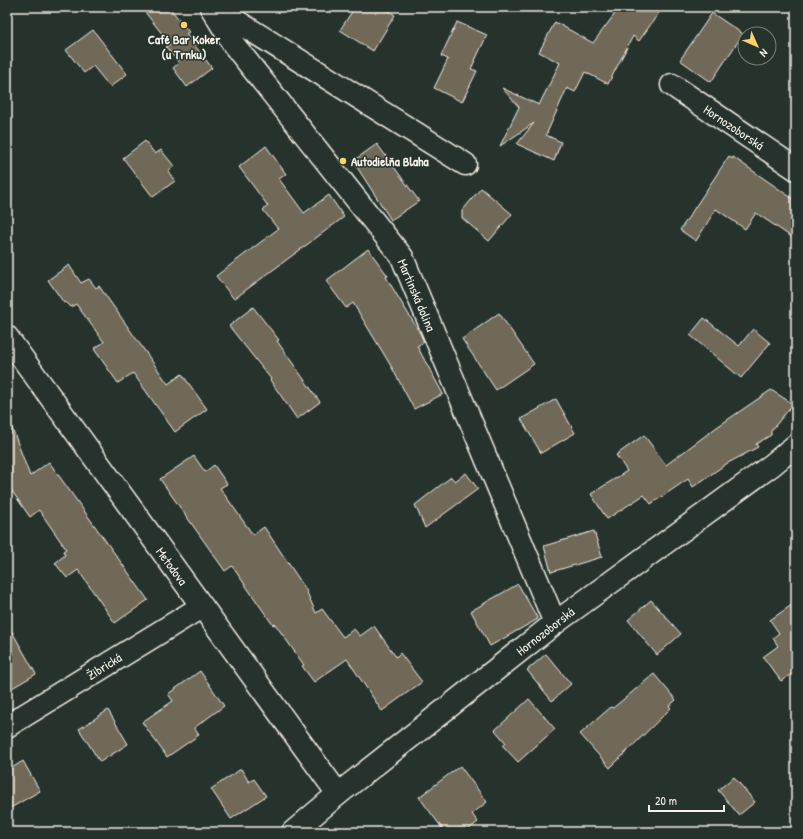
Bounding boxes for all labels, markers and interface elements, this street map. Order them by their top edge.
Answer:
marker: Café Bar Koker (u Trnku) [179,20,189,30]
north arrow [737,26,777,66]
place label: Café Bar Koker (u Trnku) [148,30,221,63]
text: N [757,46,771,60]
street label: Hornozoborská [700,100,768,154]
place label: Autodielňa Blaha [351,152,429,170]
marker: Autodielňa Blaha [338,156,348,166]
street label: Martinská dolina [394,256,440,334]
street label: Metodova [152,543,192,589]
street label: Hornozoborská [512,603,578,659]
street label: Žibrická [83,648,125,684]
scale bar [649,787,724,813]
text: 20 m [655,792,677,809]

